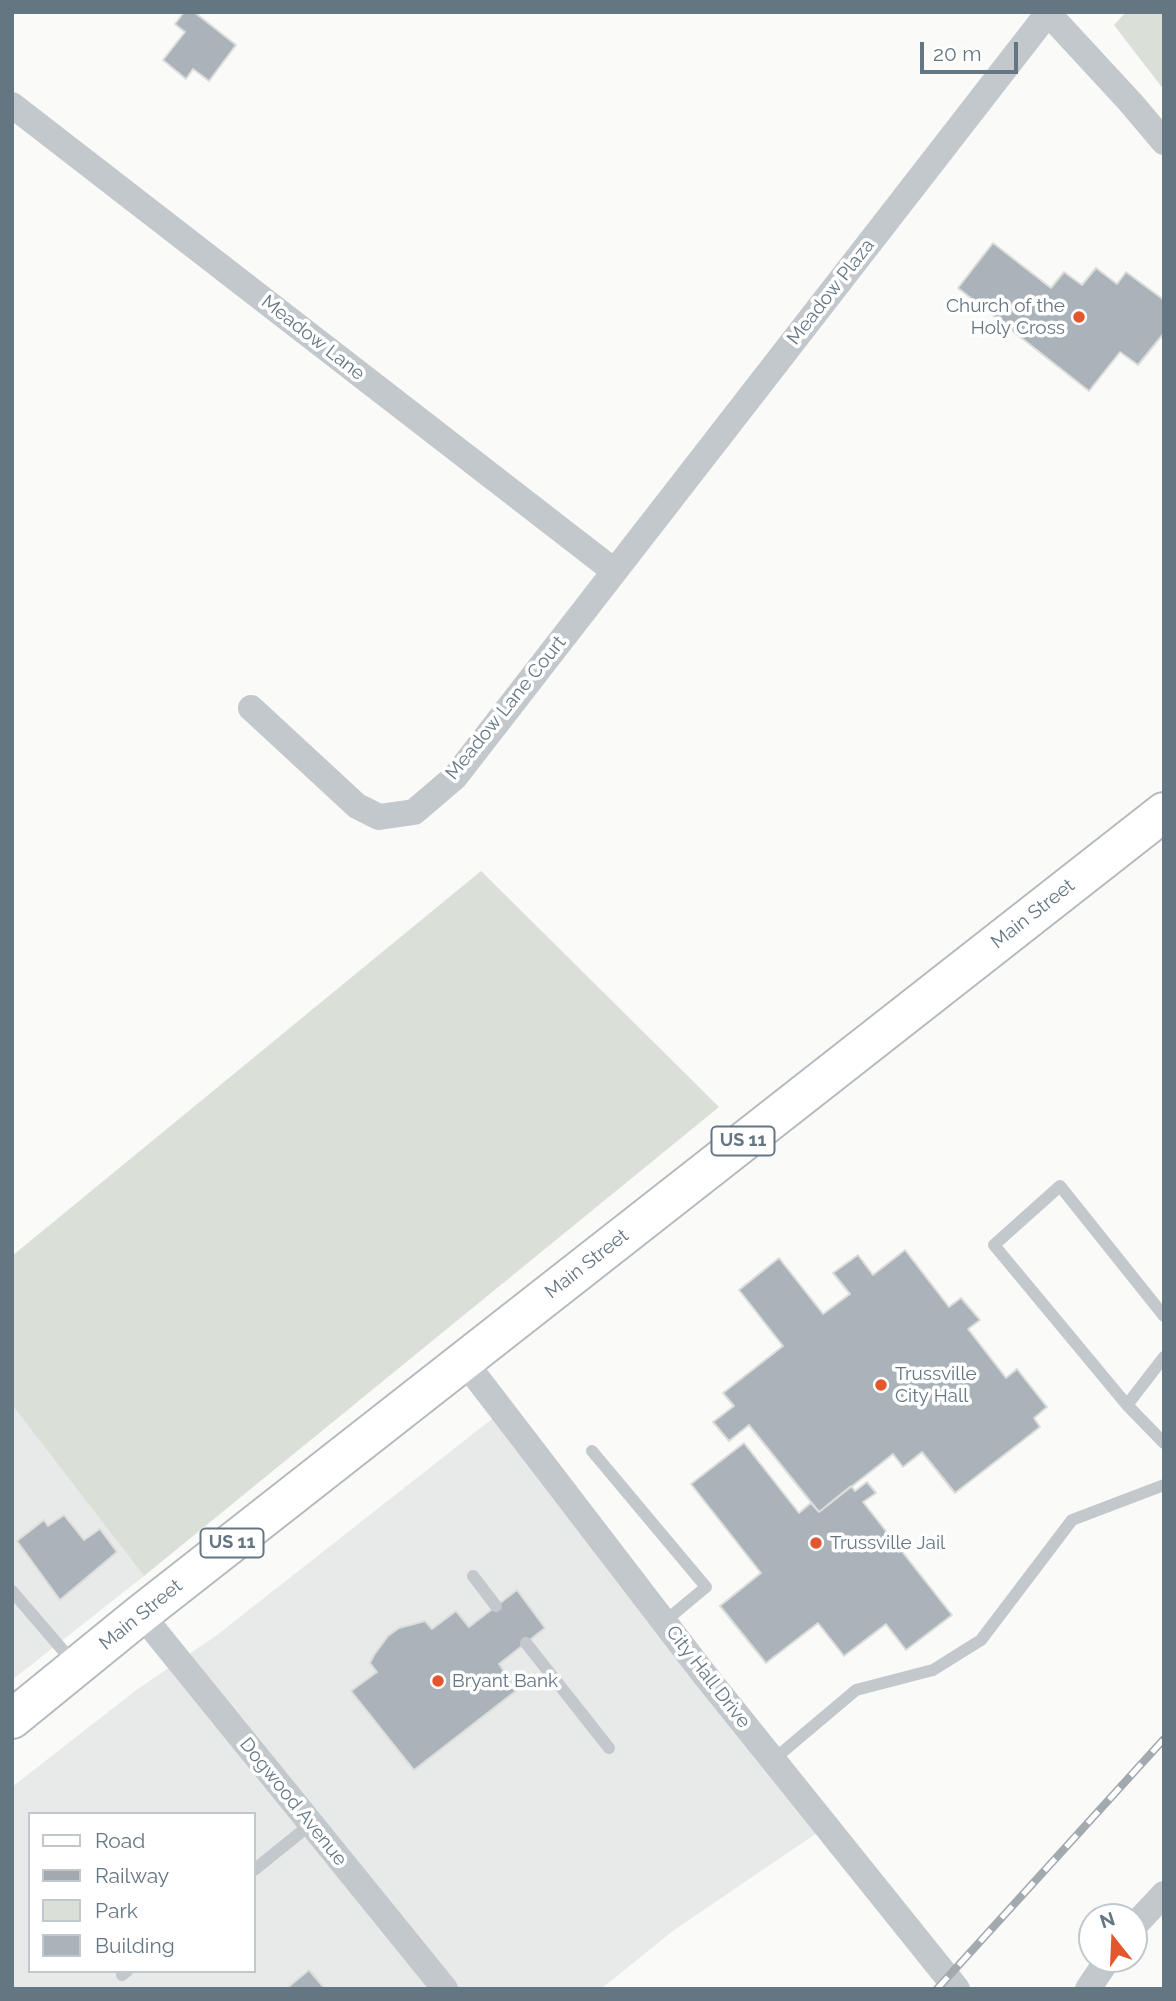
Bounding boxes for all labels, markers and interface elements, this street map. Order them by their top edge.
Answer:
scale bar [924,28,1022,72]
text: 20 m [933,41,981,66]
street label: Meadow Plaza [783,235,879,349]
street label: Meadow Lane [257,291,369,385]
place label: Church of the Holy Cross [946,295,1065,339]
marker: Church of the Holy Cross [1071,309,1087,325]
street label: Meadow Lane Court [441,632,571,784]
street label: Main Street [987,874,1079,954]
road number: US 11 [712,1126,774,1156]
street label: Main Street [541,1224,633,1304]
place label: Trussville City Hall [895,1363,977,1407]
marker: Trussville City Hall [873,1377,889,1393]
road number: US 11 [201,1528,264,1558]
place label: Trussville Jail [830,1532,945,1554]
marker: Trussville Jail [808,1535,824,1551]
street label: Main Street [95,1575,187,1655]
street label: City Hall Drive [661,1621,755,1733]
place label: Bryant Bank [452,1670,558,1692]
marker: Bryant Bank [430,1673,446,1689]
street label: Dogwood Avenue [235,1734,351,1870]
legend [28,1812,256,1973]
text: Road [95,1828,145,1853]
text: Railway [95,1863,169,1888]
text: Park [95,1898,138,1923]
north arrow [1078,1903,1148,1973]
text: N [1097,1907,1117,1933]
text: Building [95,1933,175,1958]

